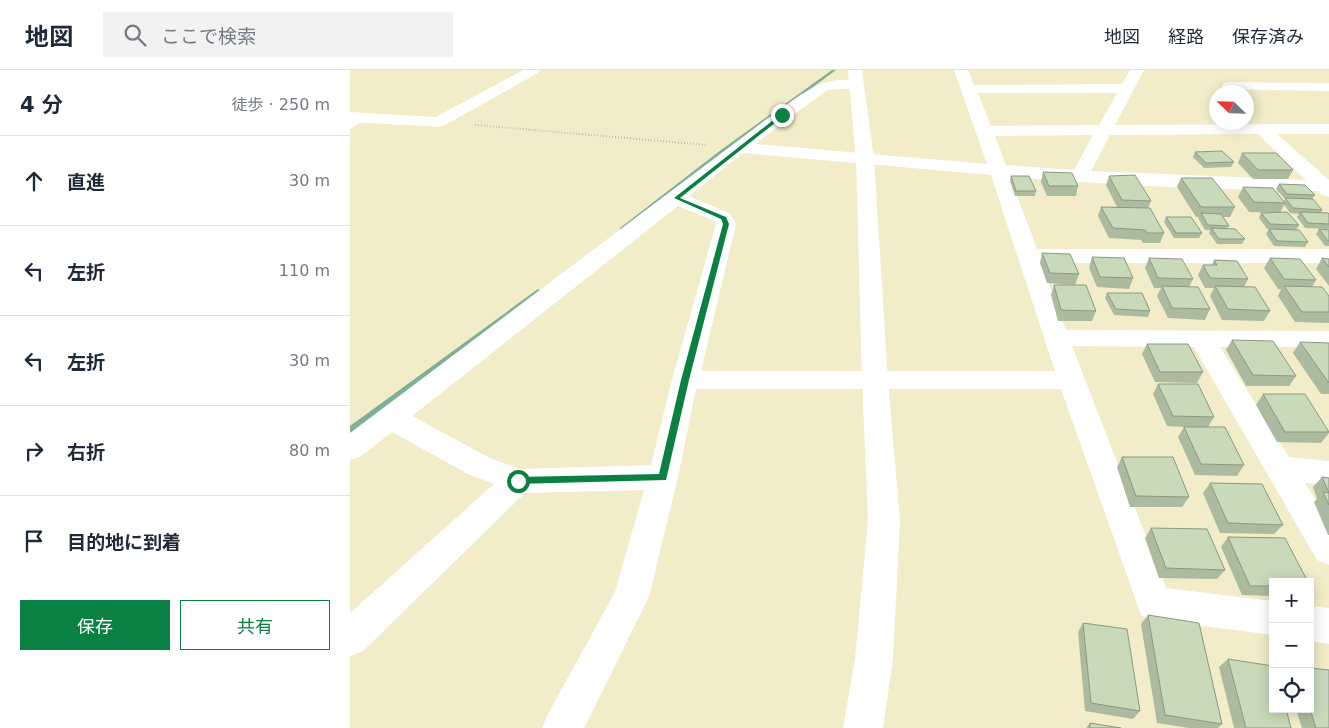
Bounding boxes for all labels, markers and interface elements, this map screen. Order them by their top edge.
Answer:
search box [103,12,453,57]
icon: search [121,21,149,49]
text: 地図 [25,23,73,51]
text: ここで検索 [161,25,256,47]
text: 地図 [1104,26,1140,47]
text: 経路 [1168,26,1204,47]
text: 保存済み [1232,26,1304,47]
north arrow [1209,85,1254,130]
text: 4 分 [20,93,63,117]
text: 徒歩 · 250 m [232,95,330,114]
route end [771,104,794,127]
icon: ahead [20,167,48,195]
text: 直進 [67,171,105,193]
text: 30 m [289,171,330,190]
icon: left [20,257,48,285]
text: 左折 [67,261,105,283]
text: 110 m [279,261,330,280]
icon: left [20,347,48,375]
text: 左折 [67,351,105,373]
text: 30 m [289,351,330,370]
icon: right [20,437,48,465]
text: 右折 [67,441,105,463]
text: 80 m [289,441,330,460]
route start [507,470,530,493]
icon: arrive [20,527,48,555]
text: 目的地に到着 [67,531,181,553]
map controls [1269,578,1314,713]
button: + [1269,578,1314,623]
button: 保存 [20,600,170,650]
button: 共有 [180,600,330,650]
button: − [1269,623,1314,668]
button: locate [1269,668,1314,713]

